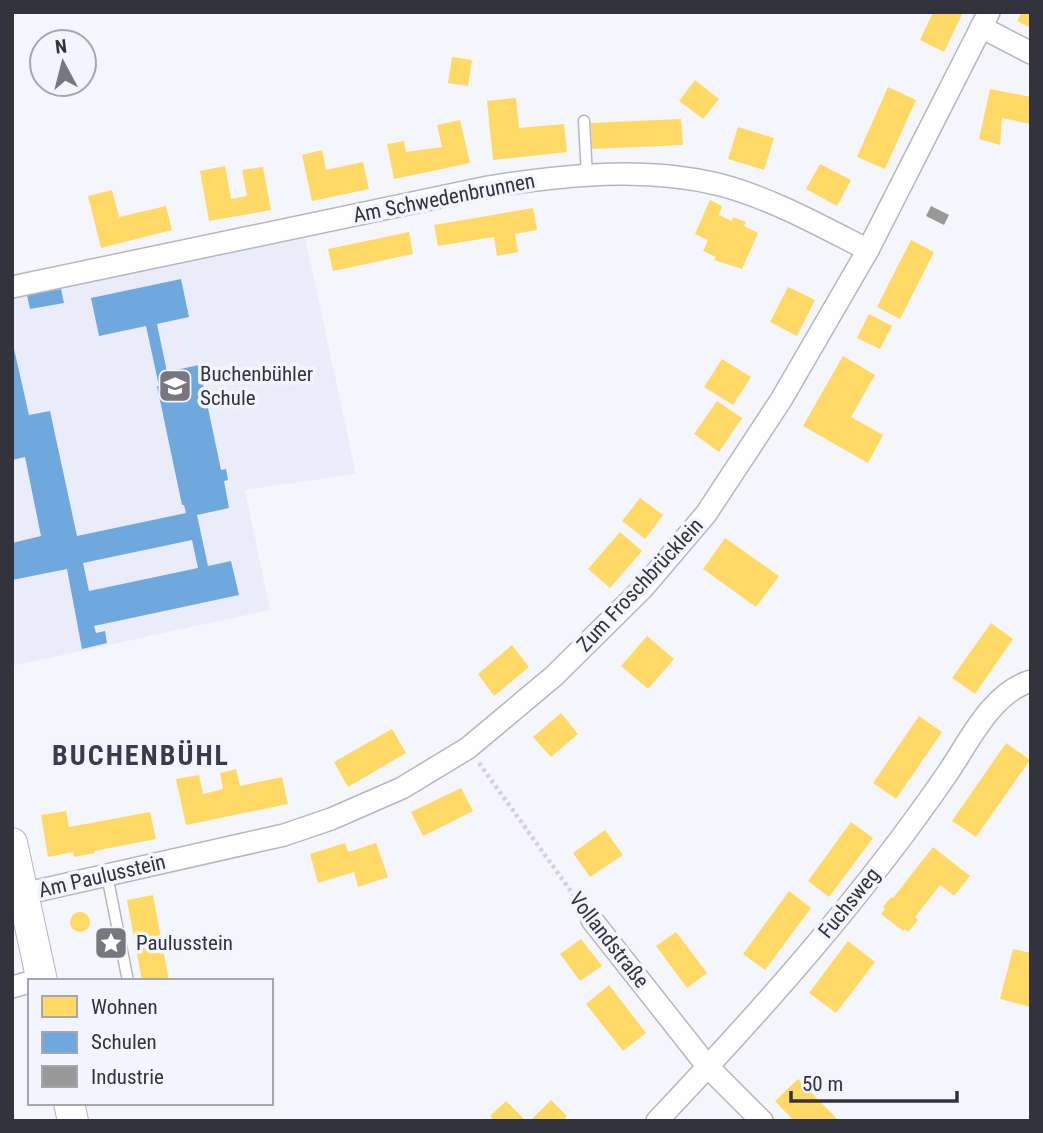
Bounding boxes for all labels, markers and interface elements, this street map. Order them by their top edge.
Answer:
north arrow [28,28,98,98]
text: N [54,34,68,59]
street label: Am Schwedenbrunnen [351,169,537,227]
place label: Buchenbühler Schule [200,362,313,410]
school or university icon: Buchenbühler Schule [156,367,194,405]
street label: Zum Froschbrücklein [572,513,708,657]
district label: BUCHENBÜHL [52,739,230,772]
street label: Am Paulusstein [36,850,168,902]
street label: Fuchsweg [813,863,885,943]
street label: Vollandstraße [564,887,654,993]
place icon: Paulusstein [92,924,130,962]
place label: Paulusstein [136,931,233,955]
legend [28,979,273,1105]
text: Wohnen [91,995,158,1019]
text: Schulen [91,1030,157,1054]
scale bar [791,1060,957,1104]
text: Industrie [91,1065,164,1089]
text: 50 m [802,1072,843,1096]

